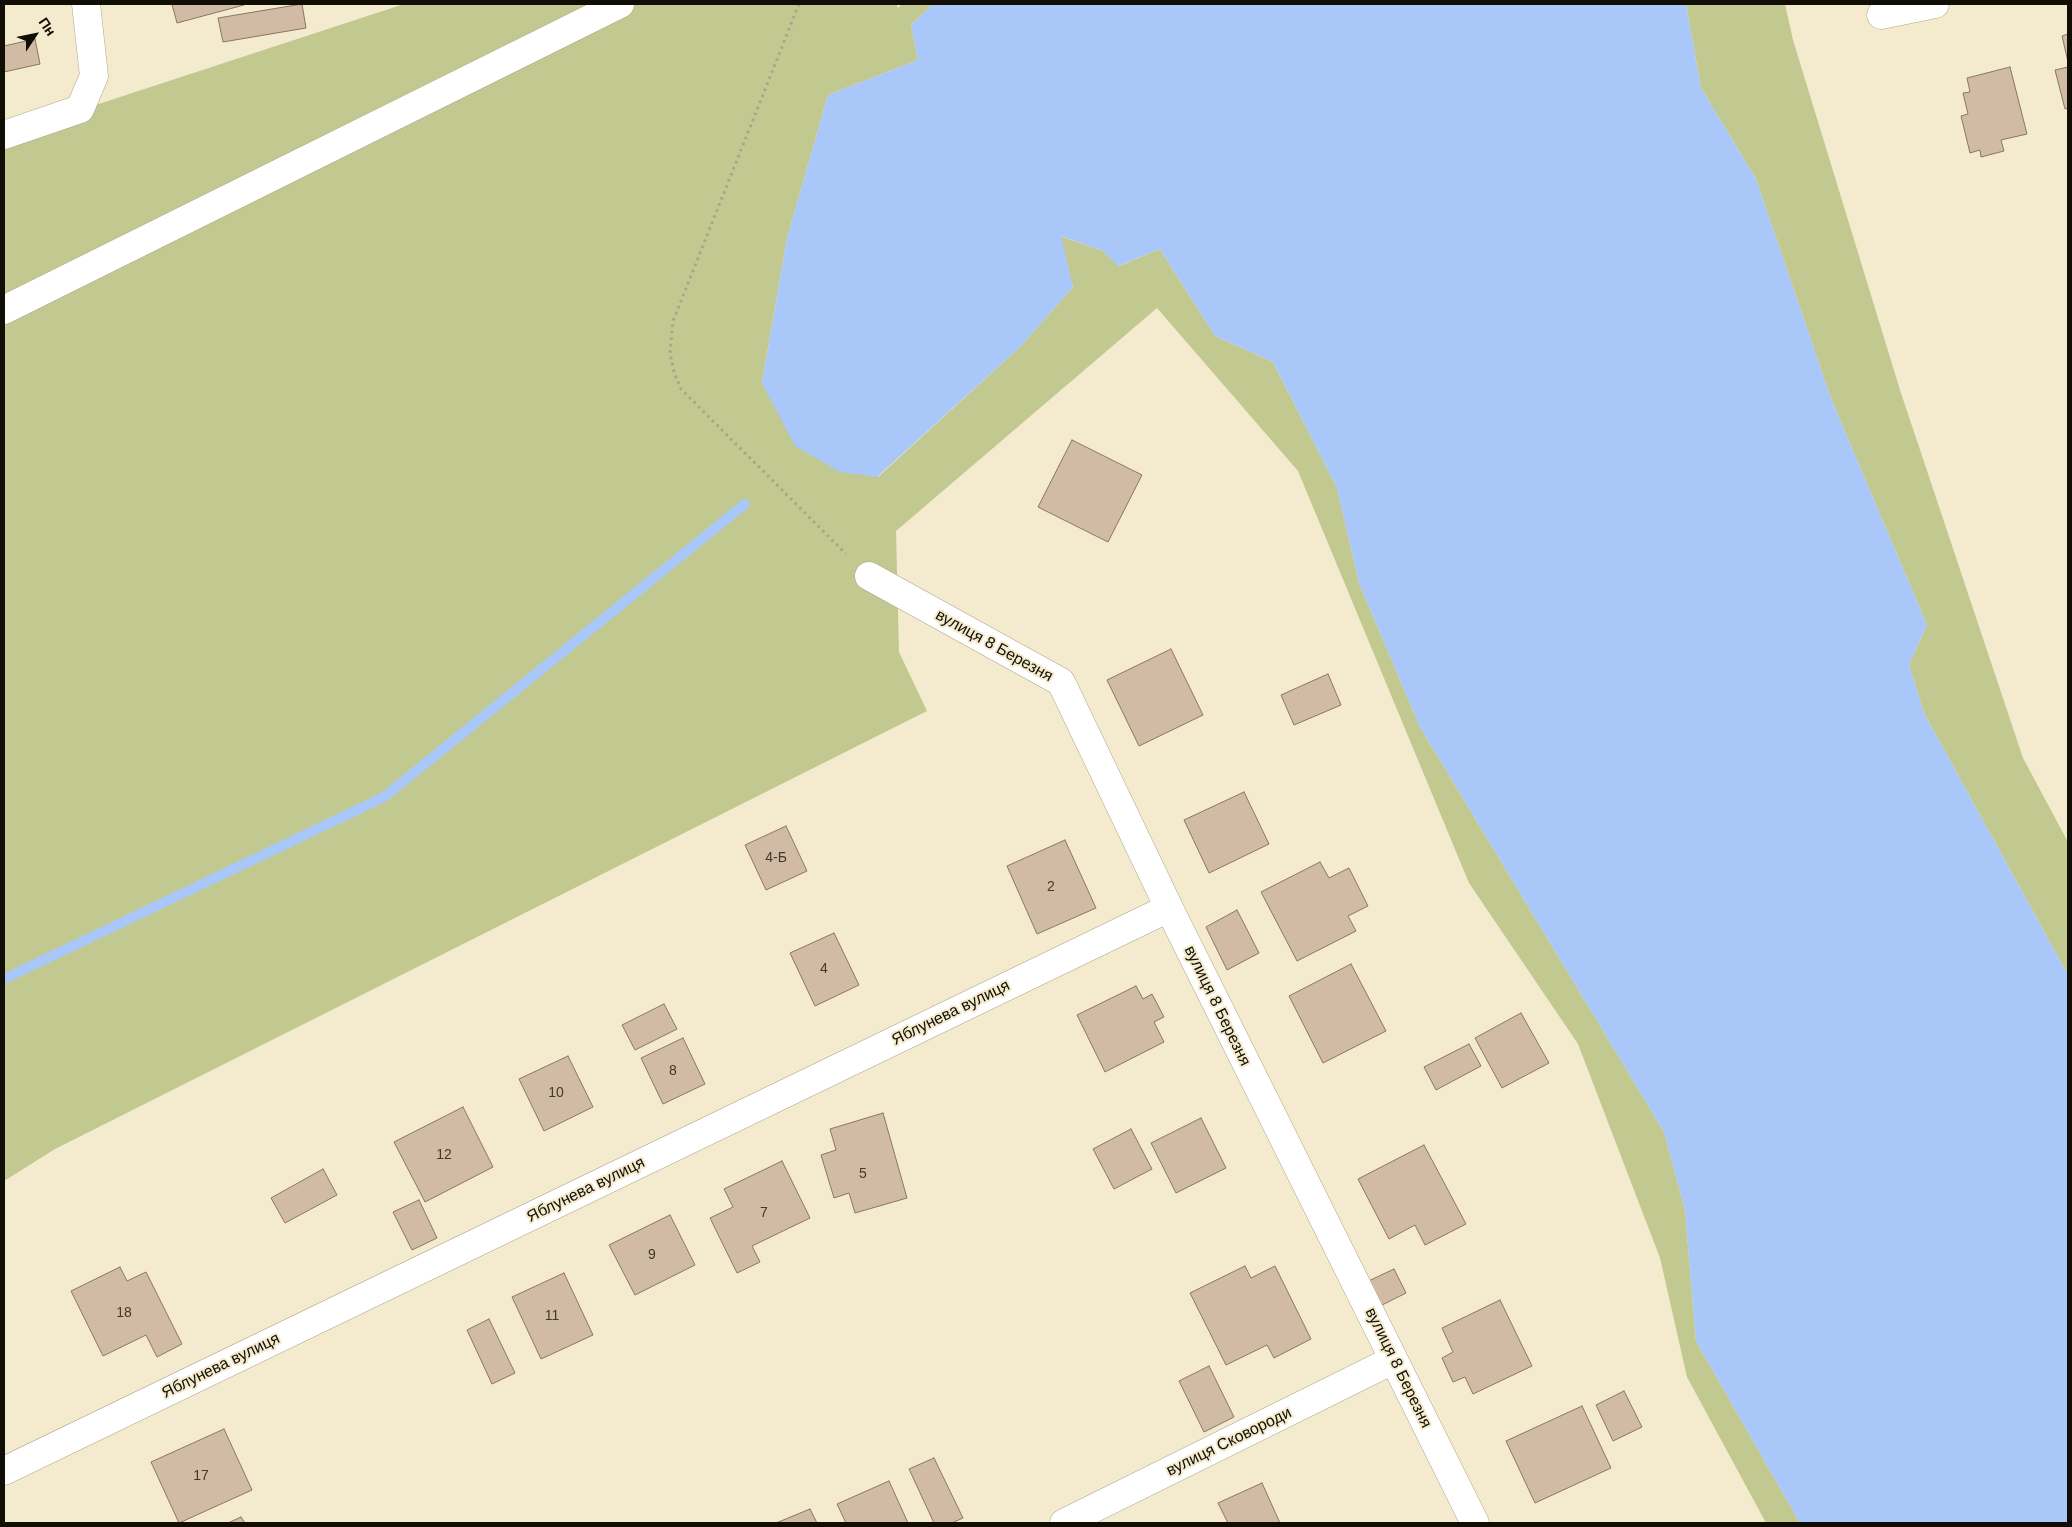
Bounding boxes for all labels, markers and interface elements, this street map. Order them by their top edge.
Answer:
north arrow [10,10,60,60]
text: Пн [36,14,59,39]
street label: вулиця 8 Березня [932,606,1056,686]
house number: 4-Б [765,850,787,866]
house number: 2 [1047,879,1055,895]
street label: вулиця 8 Березня [1180,943,1254,1069]
house number: 4 [820,961,828,977]
street label: Яблунева вулиця [889,976,1013,1050]
house number: 8 [669,1063,677,1079]
house number: 10 [548,1085,564,1101]
house number: 12 [436,1147,452,1163]
street label: Яблунева вулиця [524,1153,648,1227]
house number: 5 [859,1166,867,1182]
house number: 7 [760,1205,768,1221]
house number: 9 [648,1247,656,1263]
house number: 18 [116,1305,132,1321]
street label: вулиця 8 Березня [1361,1305,1435,1431]
house number: 11 [545,1308,559,1324]
street label: Яблунева вулиця [159,1329,283,1403]
street label: вулиця Сковороди [1163,1403,1295,1481]
house number: 17 [193,1468,209,1484]

